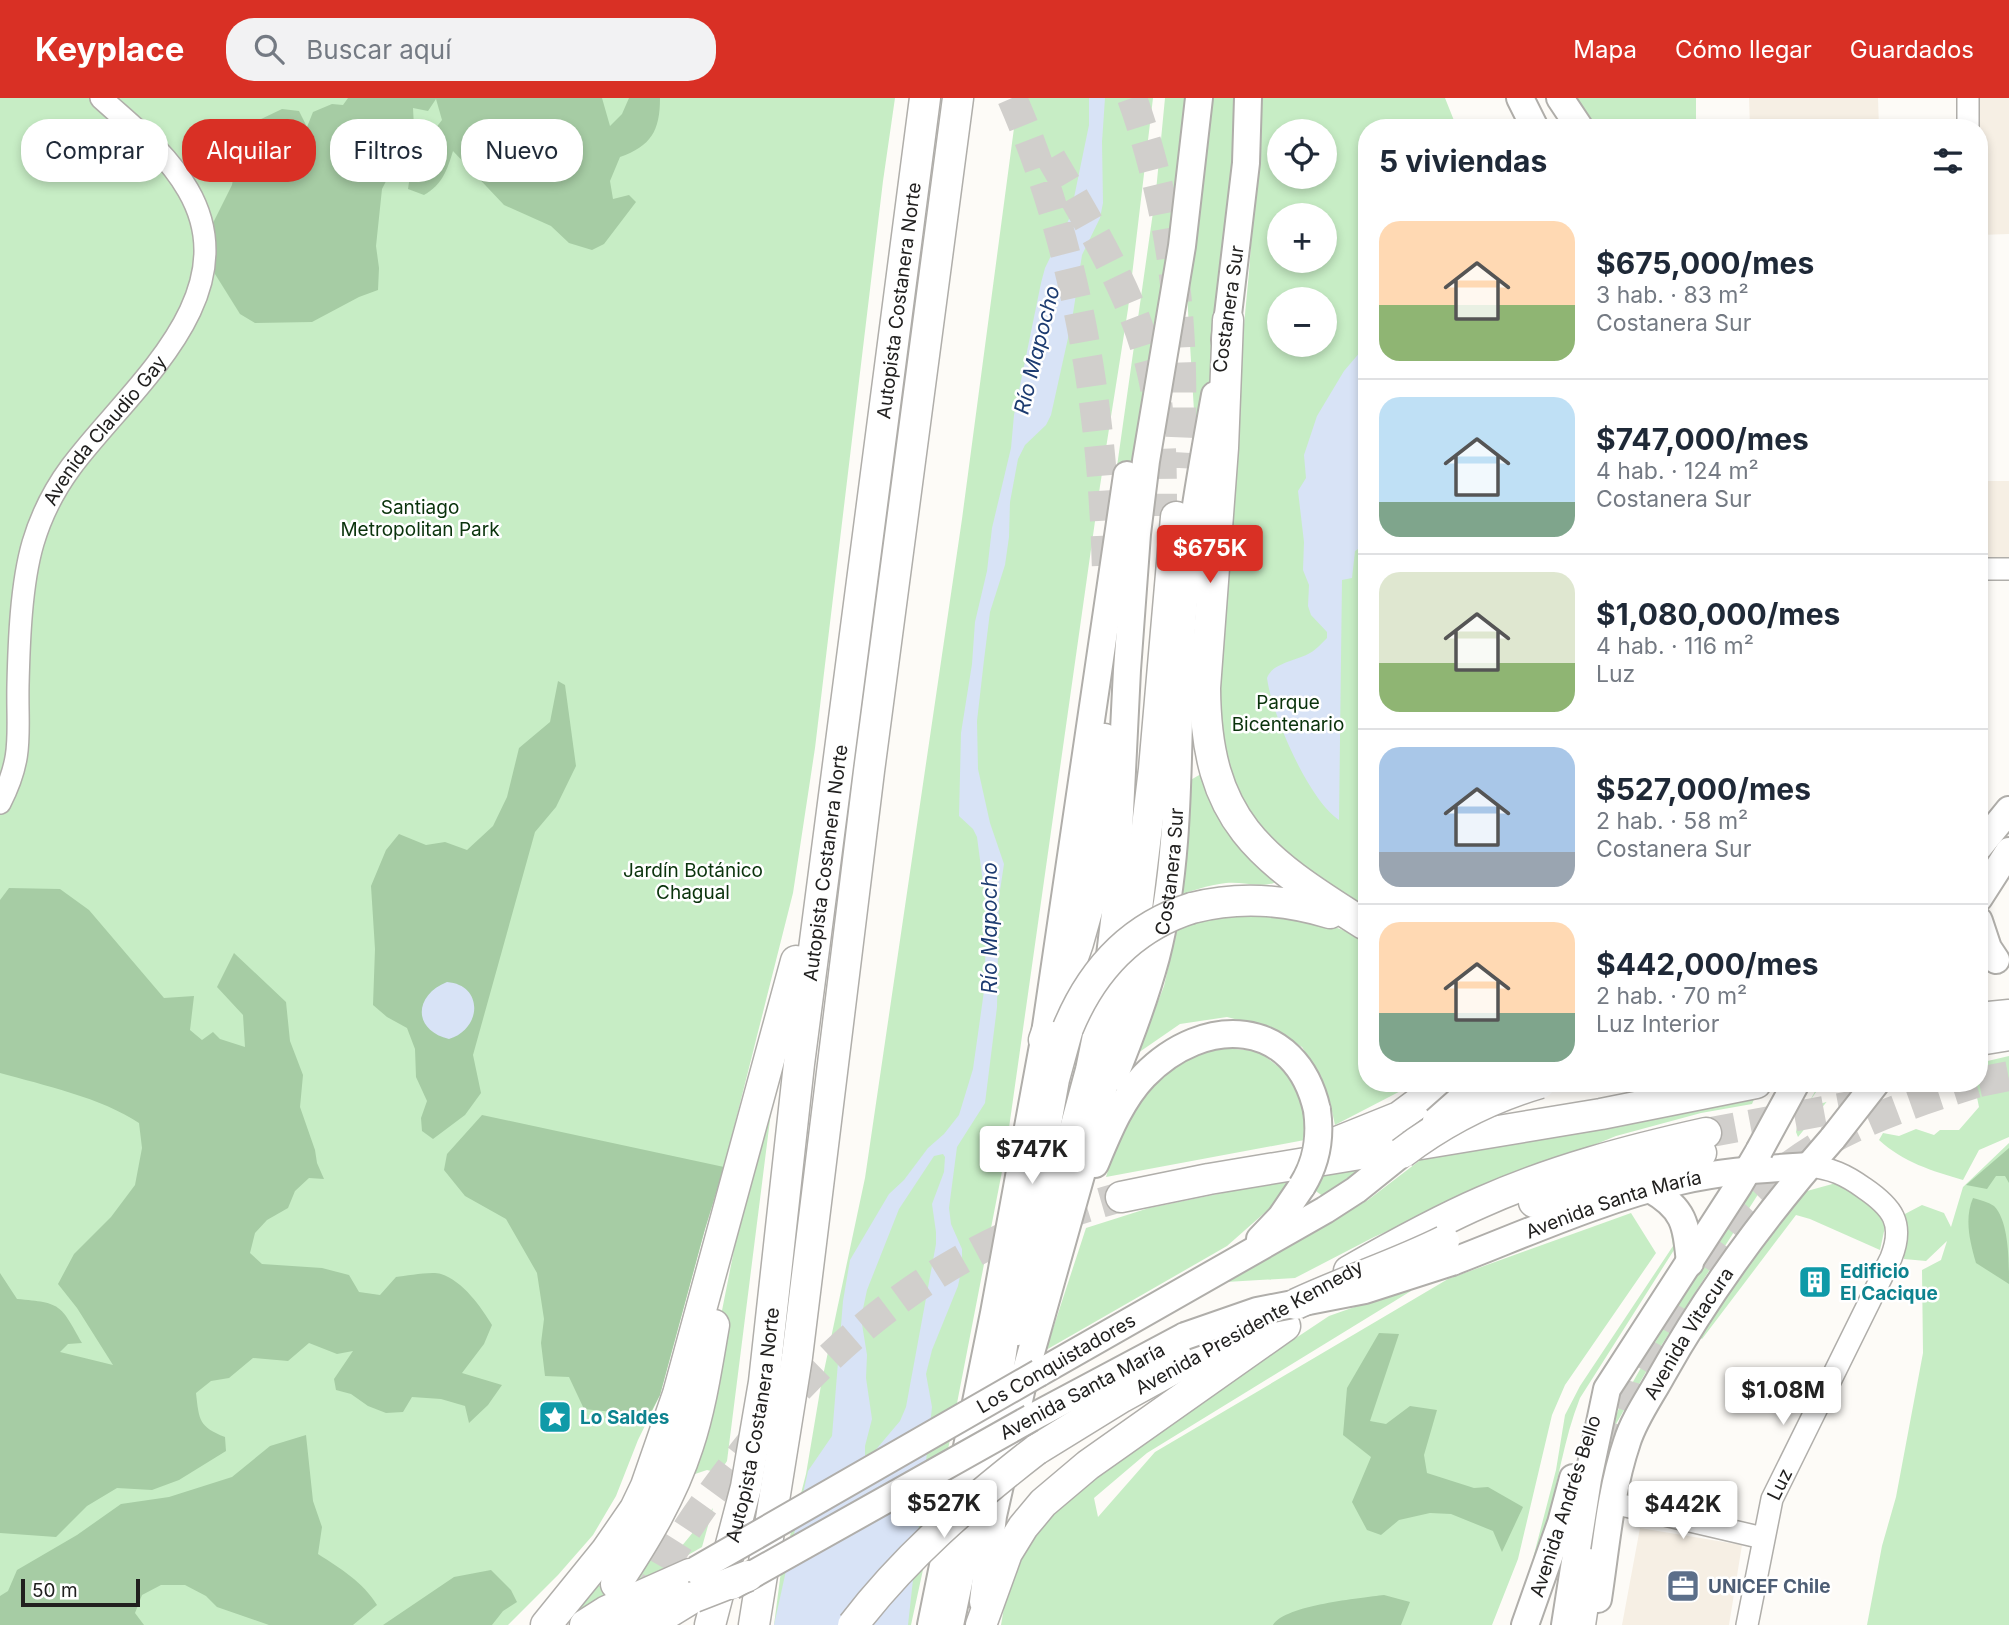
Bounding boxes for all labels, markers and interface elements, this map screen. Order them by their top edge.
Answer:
search box [226,18,716,81]
text: Keyplace [35,29,184,69]
icon: search [250,30,288,68]
text: Buscar aquí [306,34,451,65]
text: Mapa [1573,35,1637,64]
text: Cómo llegar [1675,35,1812,64]
text: Guardados [1850,35,1974,64]
chip: Comprar [21,119,168,182]
chip: Alquilar [182,119,316,182]
chip: Filtros [330,119,447,182]
chip: Nuevo [461,119,583,182]
map controls [1267,119,1337,357]
button: locate [1267,119,1337,189]
icon: filters [1929,142,1967,180]
text: 5 viviendas [1379,143,1547,179]
street label: Autopista Costanera Norte [872,181,926,420]
button: + [1267,203,1337,273]
street label: Costanera Sur [1208,244,1249,374]
text: $675,000/mes [1596,245,1814,281]
icon: home [1435,249,1519,333]
text: 3 hab. · 83 m² [1596,281,1749,309]
water label: Río Mapocho [1008,283,1065,417]
button: − [1267,287,1337,357]
text: Costanera Sur [1596,309,1751,337]
street label: Avenida Claudio Gay [39,351,172,509]
text: $747,000/mes [1596,421,1809,457]
icon: home [1435,425,1519,509]
text: 4 hab. · 124 m² [1596,457,1759,485]
text: Costanera Sur [1596,485,1751,513]
park label: Santiago Metropolitan Park [340,496,500,541]
pin: $675K [1161,526,1259,585]
text: $675K [1173,534,1247,562]
text: $1,080,000/mes [1596,596,1840,632]
icon: home [1435,600,1519,684]
text: 4 hab. · 116 m² [1596,632,1754,660]
text: Luz [1596,660,1635,688]
park label: Parque Bicentenario [1232,691,1344,736]
street label: Autopista Costanera Norte [799,743,853,983]
text: $527,000/mes [1596,771,1811,807]
icon: home [1435,775,1519,859]
street label: Costanera Sur [1150,807,1188,937]
text: 2 hab. · 58 m² [1596,807,1748,835]
text: Costanera Sur [1596,835,1751,863]
park label: Jardín Botánico Chagual [623,859,763,904]
water label: Río Mapocho [977,862,1002,994]
text: $442,000/mes [1596,946,1819,982]
icon: home [1435,950,1519,1034]
text: 2 hab. · 70 m² [1596,982,1747,1010]
text: Luz Interior [1596,1010,1719,1038]
pin: $747K [983,1126,1081,1186]
text: $747K [996,1135,1068,1163]
street label: Avenida Santa María [1522,1166,1703,1244]
street label: Avenida Presidente Kennedy [1131,1255,1367,1400]
place label: Edificio El Cacique [1840,1260,1938,1305]
street label: Avenida Vitacura [1639,1263,1739,1404]
building icon: Edificio El Cacique [1796,1263,1834,1301]
street label: Autopista Costanera Norte [721,1306,784,1545]
street label: Los Conquistadores [973,1309,1140,1418]
street label: Avenida Santa María [996,1338,1169,1445]
pin: $1.08M [1726,1368,1840,1427]
text: $1.08M [1741,1376,1825,1404]
place icon: Lo Saldes [536,1398,574,1436]
place label: Lo Saldes [580,1406,669,1429]
street label: Avenida Andrés Bello [1525,1412,1606,1600]
street label: Luz [1762,1465,1797,1504]
pin: $527K [895,1480,993,1540]
pin: $442K [1634,1482,1732,1541]
text: $527K [907,1489,981,1517]
text: $442K [1644,1490,1722,1518]
office icon: UNICEF Chile [1664,1567,1702,1605]
place label: UNICEF Chile [1708,1575,1830,1598]
scale bar [21,1576,140,1608]
text: 50 m [32,1579,78,1602]

